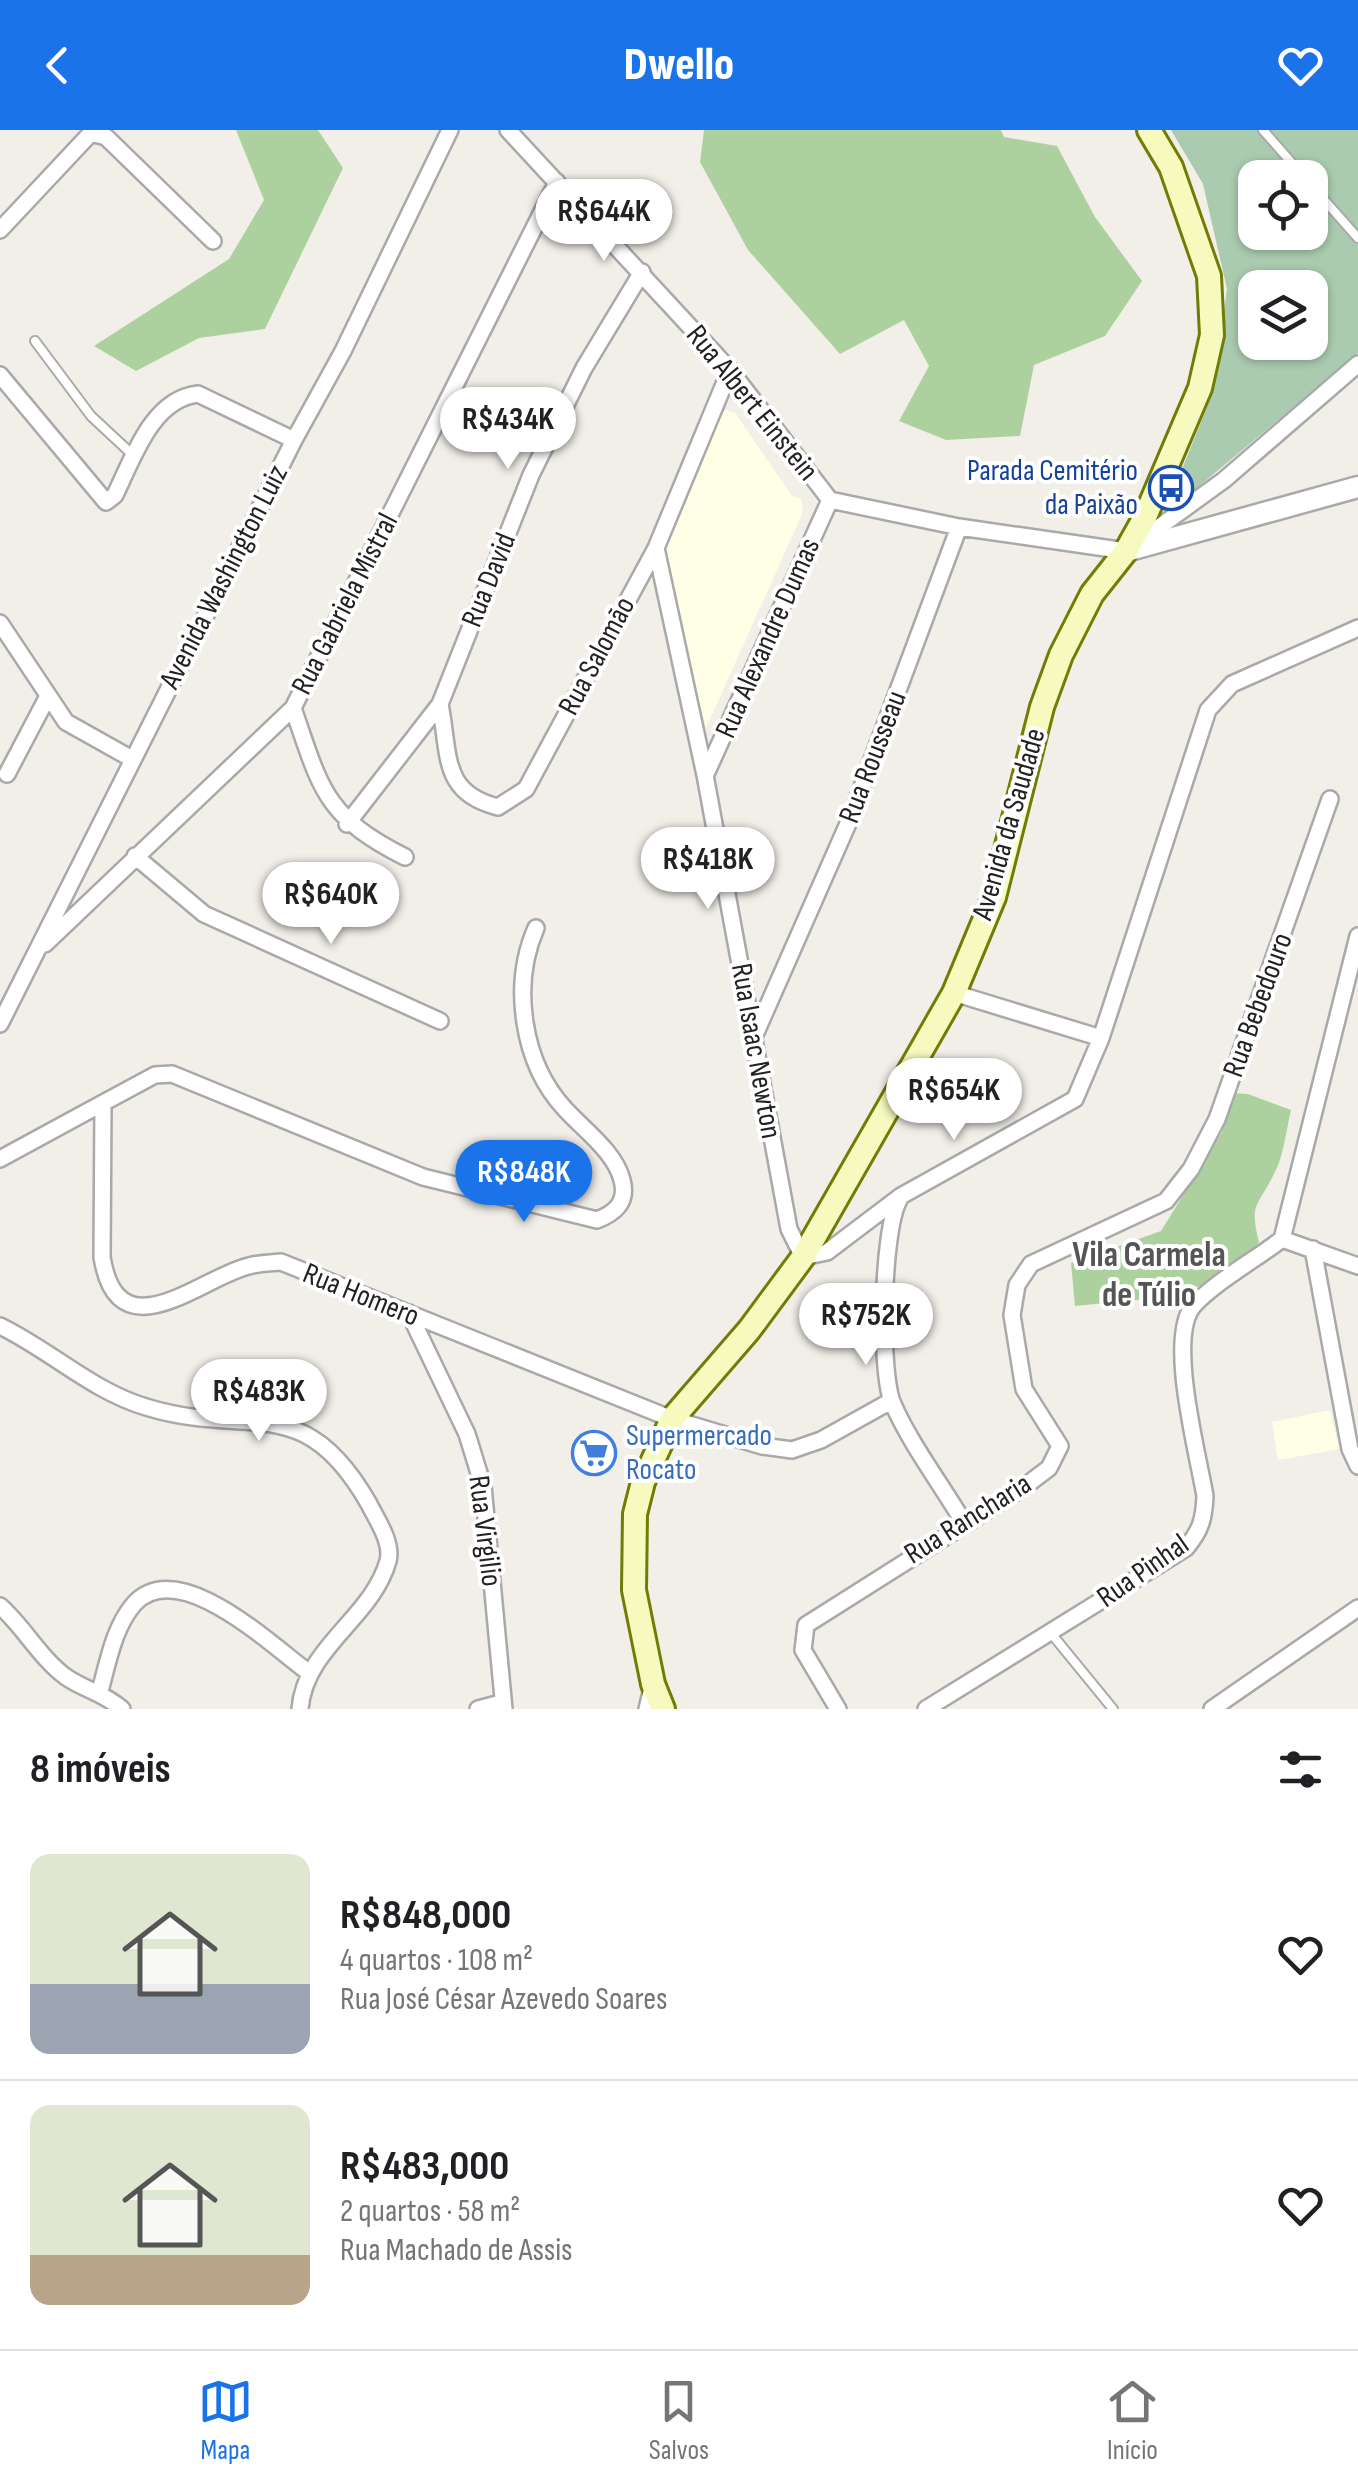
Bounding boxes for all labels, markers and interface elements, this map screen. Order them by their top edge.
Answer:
icon: back [30,38,85,93]
text: Dwello [624,38,734,93]
icon: heart [1273,38,1328,93]
map controls [1238,160,1328,360]
button: locate [1238,160,1328,250]
pin: R$644K [523,179,685,264]
text: R$644K [557,192,651,231]
button: layers [1238,270,1328,360]
street label: Rua Albert Einstein [678,318,826,488]
pin: R$434K [427,387,589,472]
text: R$434K [462,400,554,439]
place label: Parada Cemitério da Paixão [967,453,1138,523]
street label: Avenida Washington Luiz [152,459,296,696]
bus stop icon: Parada Cemitério da Paixão [1148,465,1194,511]
street label: Rua Gabriela Mistral [284,507,406,701]
street label: Rua David [454,528,524,632]
street label: Rua Alexandre Dumas [708,532,828,744]
street label: Rua Salomão [551,591,643,721]
street label: Rua Rousseau [831,686,915,828]
street label: Avenida da Saudade [964,724,1054,925]
pin: R$418K [627,827,789,912]
text: R$418K [663,840,753,879]
pin: R$640K [250,862,412,947]
text: R$640K [284,875,378,914]
street label: Rua Bebedouro [1215,928,1301,1082]
street label: Rua Isaac Newton [723,960,789,1142]
pin: R$654K [873,1058,1035,1143]
text: R$654K [908,1071,1000,1110]
pin: R$848K [443,1140,605,1225]
text: R$848K [477,1153,571,1192]
district label: Vila Carmela de Túlio [1072,1234,1226,1317]
street label: Rua Homero [298,1255,424,1335]
pin: R$752K [785,1283,947,1368]
text: R$752K [821,1296,911,1335]
pin: R$483K [178,1359,340,1444]
text: R$483K [213,1372,305,1411]
place label: Supermercado Rocato [626,1418,772,1488]
supermarket icon: Supermercado Rocato [571,1430,617,1476]
street label: Rua Rancharia [898,1466,1038,1572]
street label: Rua Virgilio [460,1474,510,1588]
street label: Rua Pinhal [1090,1526,1196,1616]
icon: filters [1273,1742,1328,1797]
text: 8 imóveis [30,1744,171,1795]
text: R$848,000 [340,1890,511,1941]
icon: home [110,1894,230,2014]
icon: heart [1273,1927,1328,1982]
text: 4 quartos · 108 m² [340,1941,533,1980]
text: Rua José César Azevedo Soares [340,1980,668,2019]
text: R$483,000 [340,2141,509,2192]
icon: home [110,2145,230,2265]
icon: heart [1273,2178,1328,2233]
text: 2 quartos · 58 m² [340,2192,520,2231]
text: Rua Machado de Assis [340,2231,573,2270]
tab: Mapa [198,2374,253,2467]
tab: Salvos [649,2374,709,2467]
tab: Início [1105,2374,1160,2467]

